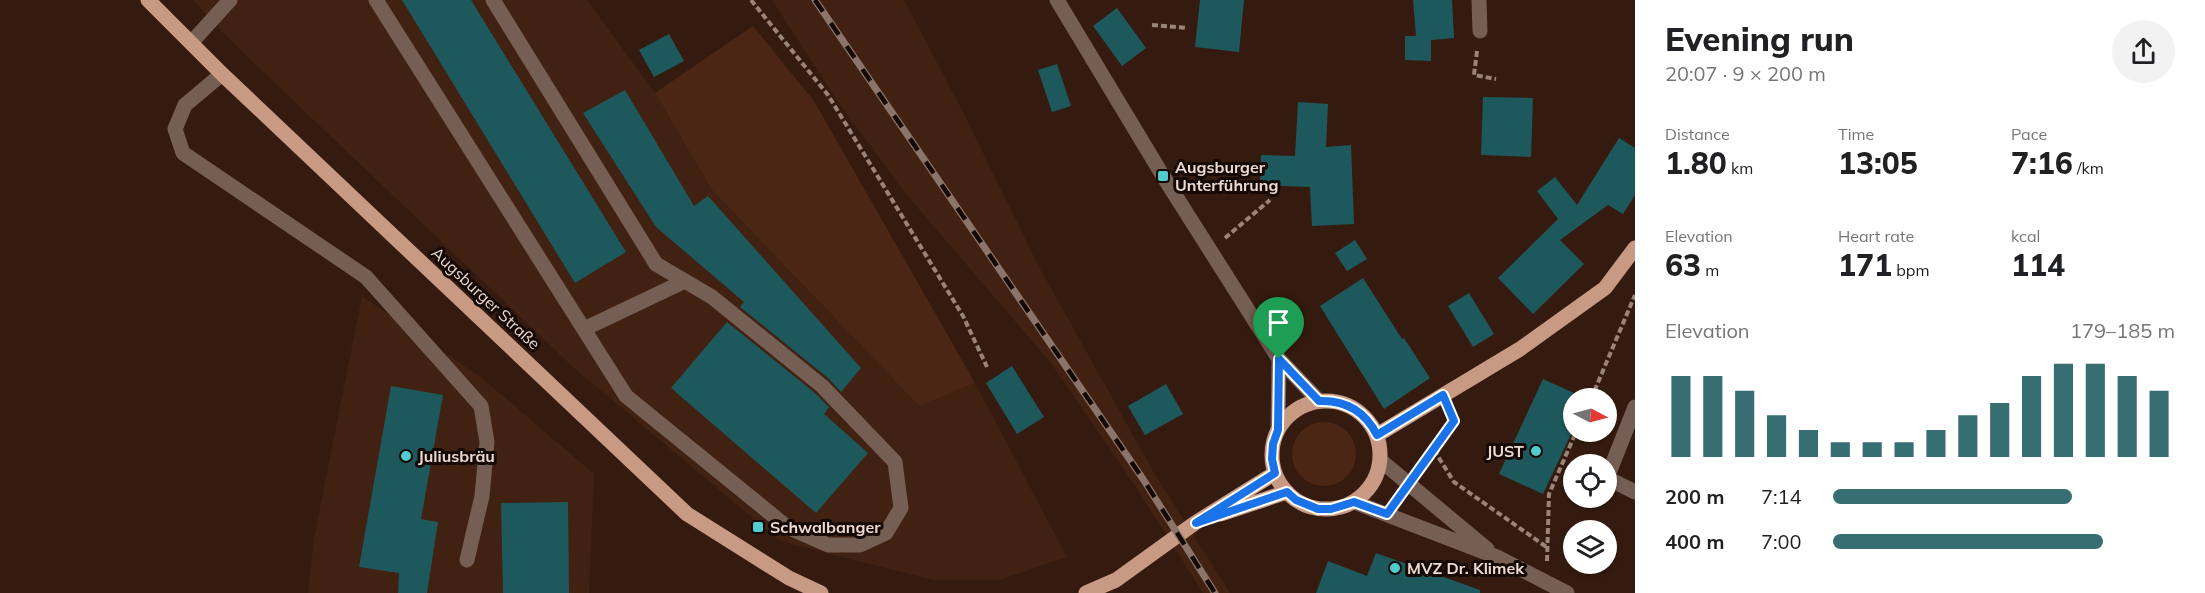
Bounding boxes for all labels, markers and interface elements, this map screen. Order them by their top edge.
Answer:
text: Evening run [1665,18,1854,59]
button: share [2112,20,2175,83]
text: 20:07 · 9 × 200 m [1665,61,1826,86]
text: Distance [1665,124,1730,144]
text: Time [1838,124,1874,144]
text: Pace [2011,124,2047,144]
text: 1.80 [1665,144,1727,182]
text: 13:05 [1838,144,1918,182]
text: 7:16 [2011,144,2073,182]
place label: Augsburger Unterführung [1175,157,1279,195]
text: km [1727,158,1753,178]
text: /km [2073,158,2104,178]
marker: Augsburger Unterführung [1156,169,1170,183]
text: Elevation [1665,226,1733,246]
text: Heart rate [1838,226,1914,246]
text: kcal [2011,226,2040,246]
street label: Augsburger Straße [428,243,544,353]
text: 63 [1665,246,1701,284]
text: 171 [1838,246,1892,284]
text: 114 [2011,246,2065,284]
text: m [1701,260,1719,280]
text: bpm [1892,260,1929,280]
pin [1253,297,1304,359]
icon: arrive [1262,306,1295,339]
text: Elevation [1665,318,1750,343]
text: 179–185 m [2070,318,2175,343]
north arrow [1563,388,1617,442]
map controls [1563,388,1617,574]
place label: JUST [1486,441,1524,461]
marker: JUST [1529,444,1543,458]
place label: Juliusbräu [418,446,495,466]
marker: Juliusbräu [399,449,413,463]
button: locate [1563,454,1617,508]
text: 200 m [1665,484,1724,509]
text: 7:14 [1761,484,1802,509]
place label: Schwalbanger [770,517,881,537]
marker: Schwalbanger [751,520,765,534]
button: layers [1563,520,1617,574]
text: 400 m [1665,529,1724,554]
text: 7:00 [1761,529,1802,554]
place label: MVZ Dr. Klimek [1407,558,1525,578]
marker: MVZ Dr. Klimek [1388,561,1402,575]

